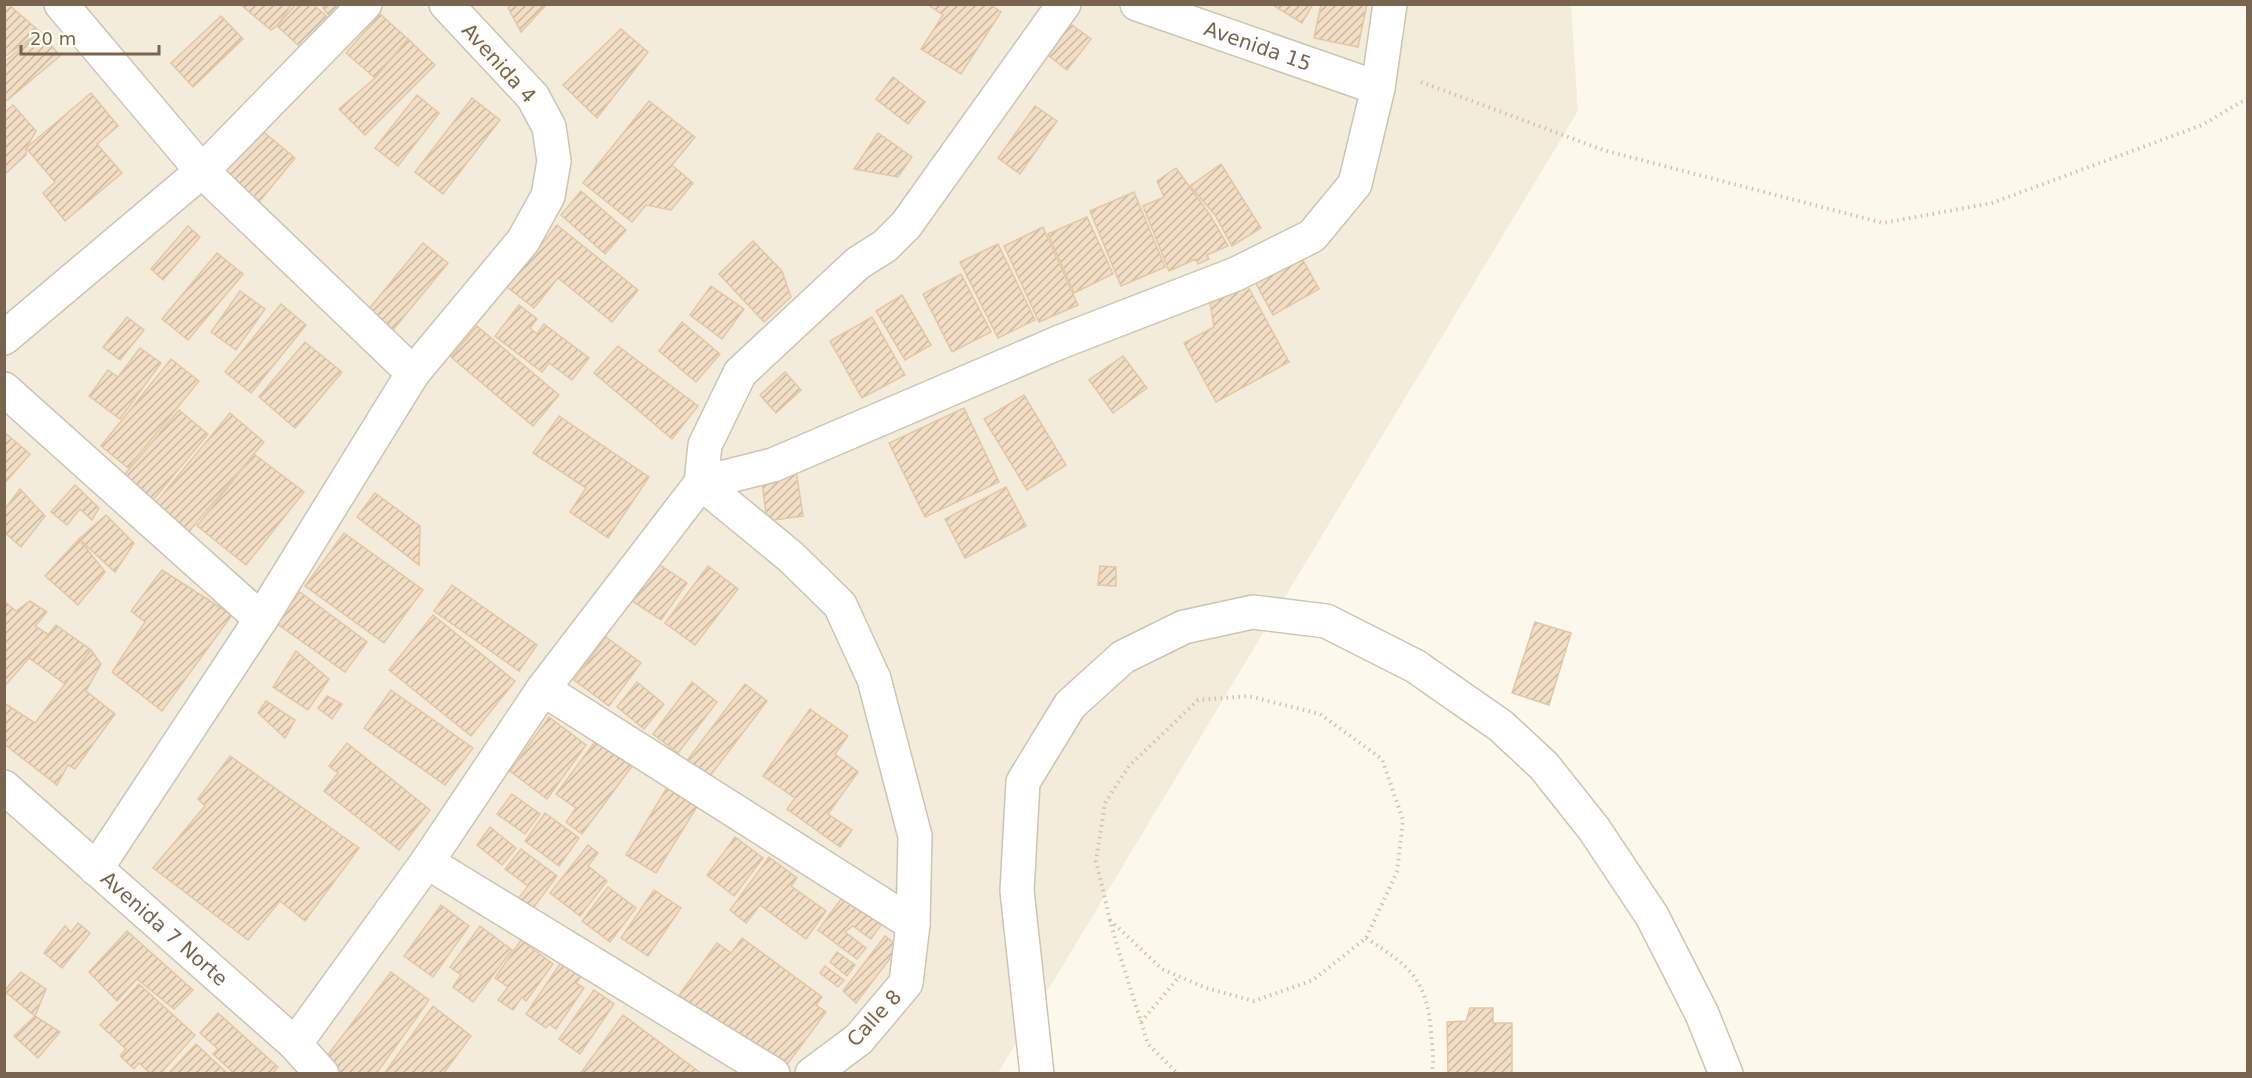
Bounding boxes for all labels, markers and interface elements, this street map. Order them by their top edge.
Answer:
street label: Avenida 15 [1201,16,1315,76]
scale bar [21,18,159,56]
street label: Avenida 4 [457,18,541,108]
text: 20 m [30,28,76,49]
street label: Avenida 7 Norte [96,866,233,991]
street label: Calle 8 [842,985,906,1051]

